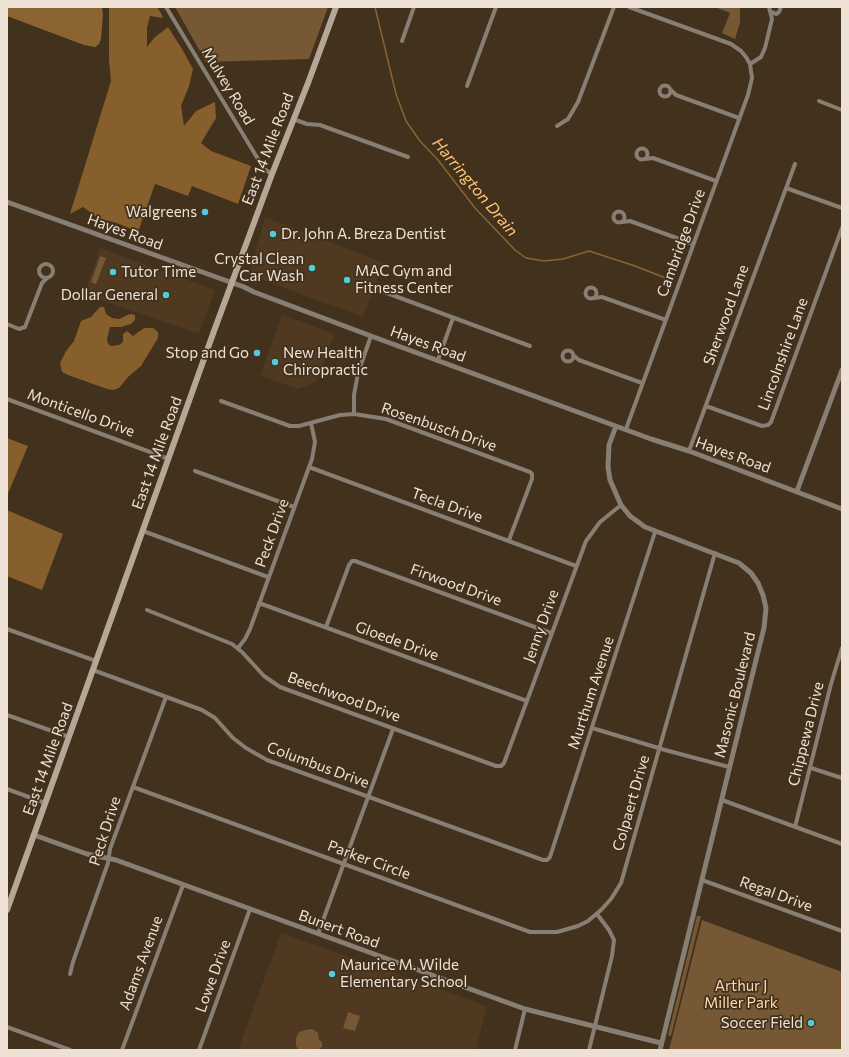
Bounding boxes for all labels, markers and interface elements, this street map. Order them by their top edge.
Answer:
street label: Mulvey Road [198,44,258,128]
street label: East 14 Mile Road [238,90,298,208]
water label: Harrington Drain [428,134,522,240]
street label: Cambridge Drive [653,187,709,299]
place label: Walgreens [126,203,197,221]
marker: Walgreens [200,207,210,217]
street label: Hayes Road [85,210,165,254]
place label: Dr. John A. Breza Dentist [281,225,446,243]
marker: Dr. John A. Breza Dentist [268,229,278,239]
place label: Crystal Clean Car Wash [214,250,304,285]
place label: MAC Gym and Fitness Center [355,262,453,297]
street label: Sherwood Lane [700,262,752,368]
place label: Tutor Time [121,263,196,281]
marker: Crystal Clean Car Wash [307,263,317,273]
marker: Tutor Time [108,267,118,277]
marker: MAC Gym and Fitness Center [342,275,352,285]
place label: Dollar General [61,286,158,304]
marker: Dollar General [161,290,171,300]
street label: Lincolnshire Lane [754,295,812,413]
street label: Hayes Road [388,322,468,366]
place label: Stop and Go [166,344,249,362]
place label: New Health Chiropractic [283,344,368,379]
marker: Stop and Go [252,348,262,358]
marker: New Health Chiropractic [270,357,280,367]
street label: Monticello Drive [25,385,137,441]
street label: East 14 Mile Road [128,394,186,512]
street label: Rosenbusch Drive [379,399,499,455]
street label: Hayes Road [693,433,773,477]
street label: Tecla Drive [409,484,485,526]
street label: Peck Drive [251,496,293,570]
street label: Firwood Drive [408,560,504,610]
street label: Jenny Drive [520,587,562,665]
street label: Gloede Drive [353,618,441,664]
street label: Masonic Boulevard [711,630,759,760]
street label: Murthum Avenue [564,634,618,752]
street label: Beechwood Drive [285,668,403,726]
street label: Chippewa Drive [784,680,828,788]
street label: East 14 Mile Road [19,700,77,818]
street label: Columbus Drive [264,738,372,792]
street label: Colpaert Drive [609,753,653,853]
street label: Peck Drive [85,794,125,868]
street label: Parker Circle [325,837,413,883]
street label: Regal Drive [737,873,815,915]
street label: Bunert Road [296,906,382,952]
street label: Adams Avenue [116,913,166,1013]
street label: Lowe Drive [192,937,234,1015]
place label: Maurice M. Wilde Elementary School [340,956,467,991]
marker: Maurice M. Wilde Elementary School [327,969,337,979]
park label: Arthur J Miller Park [704,977,778,1012]
place label: Soccer Field [721,1014,803,1032]
marker: Soccer Field [806,1018,816,1028]

